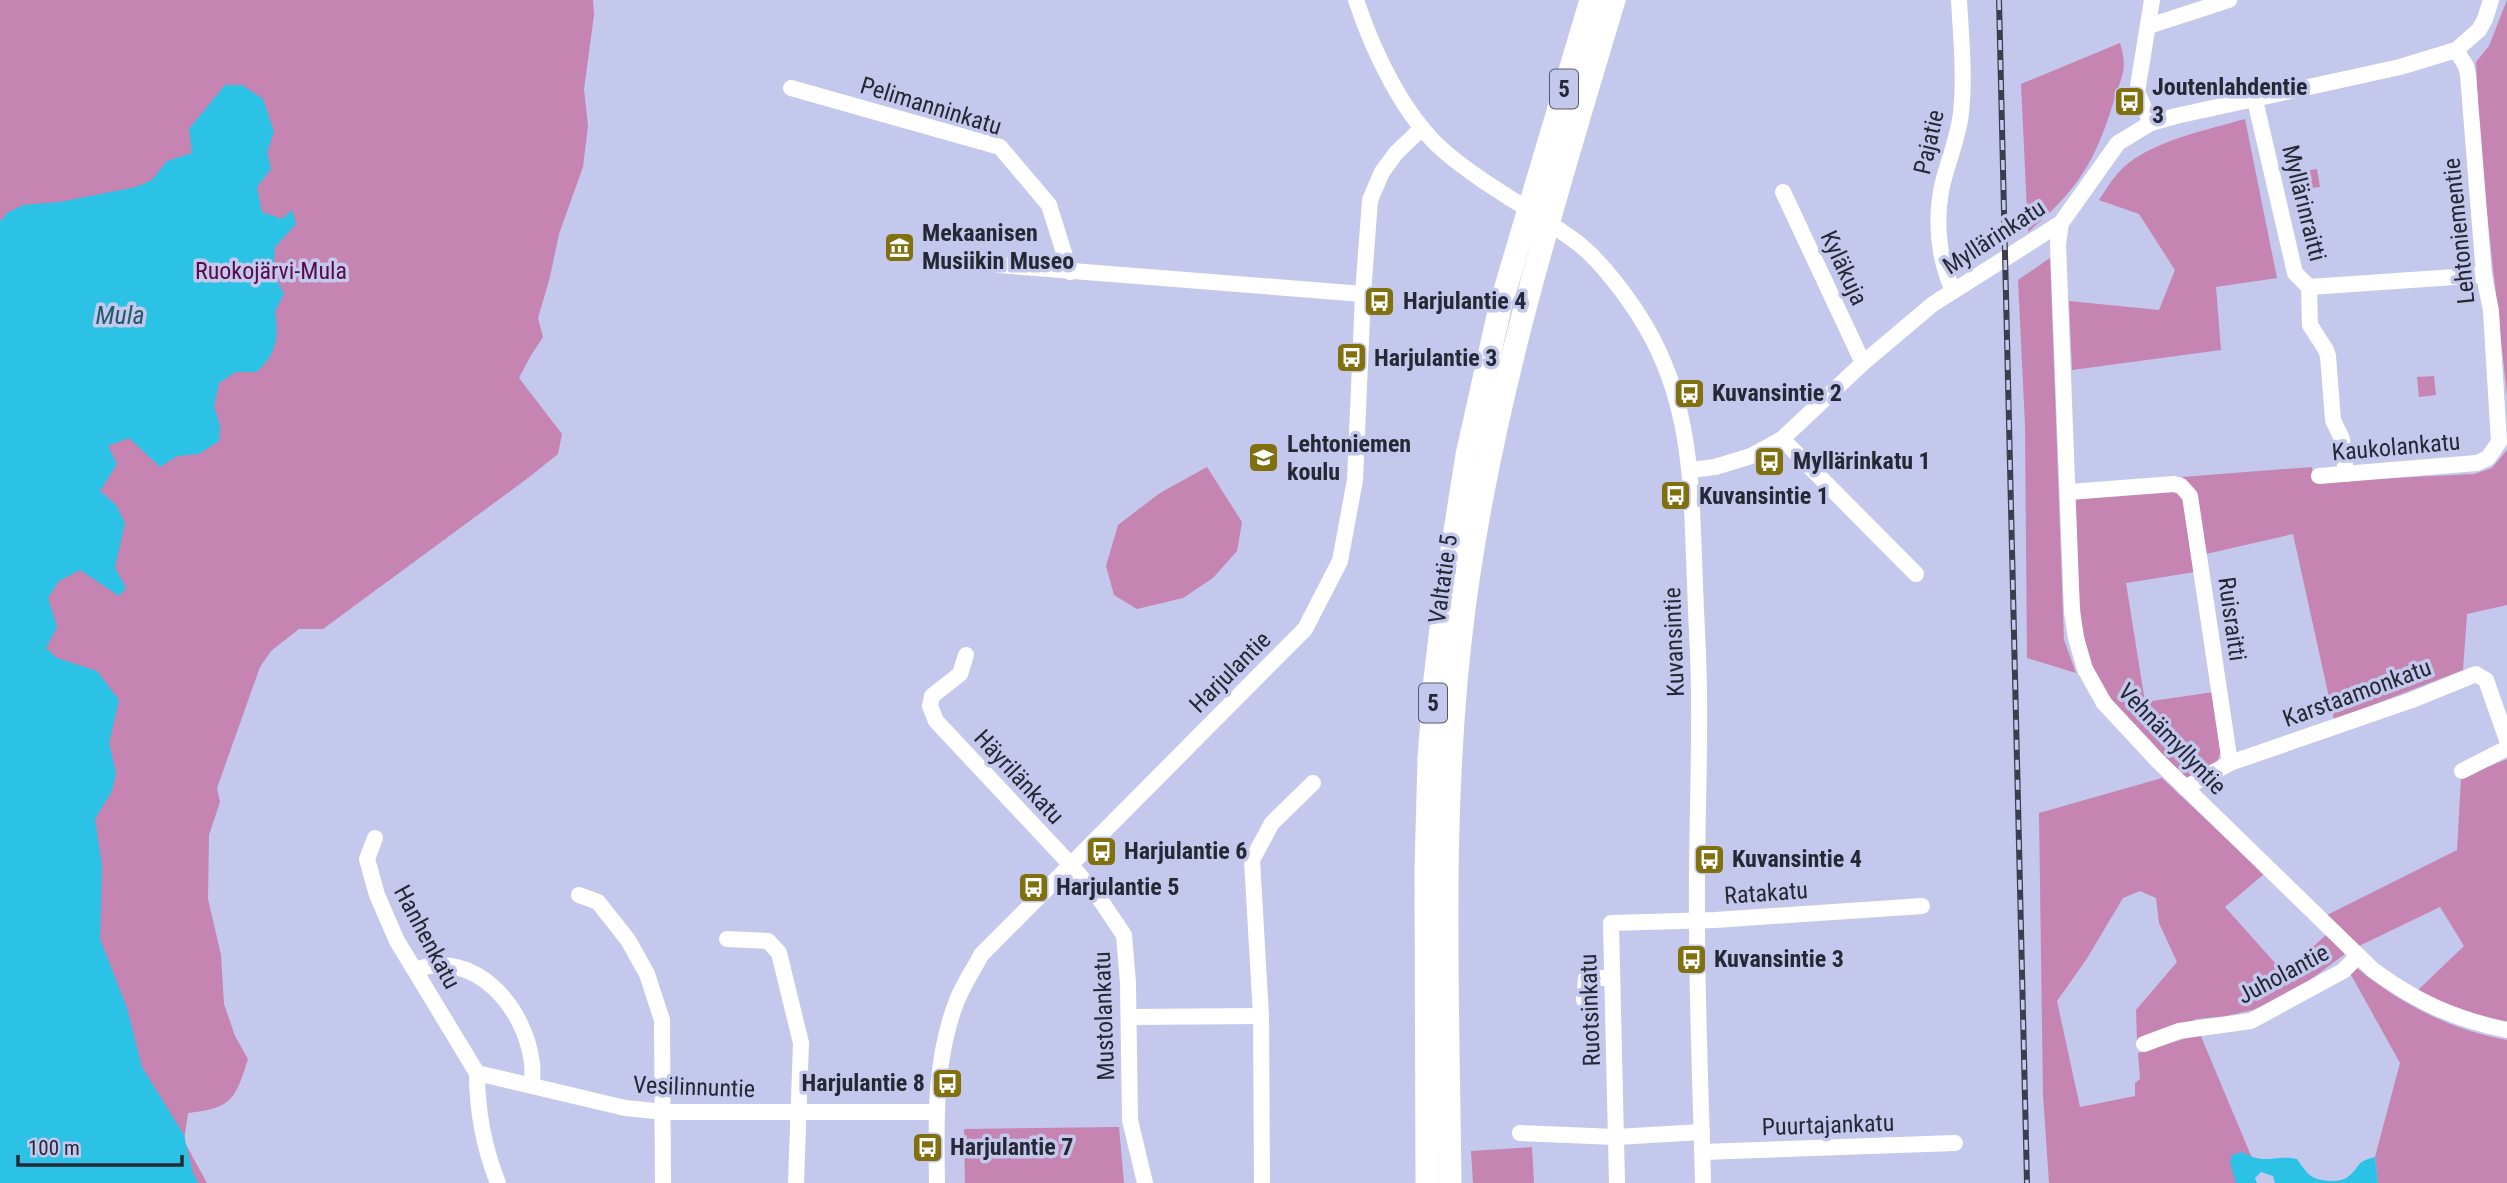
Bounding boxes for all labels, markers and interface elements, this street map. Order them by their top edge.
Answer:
road number: 5 [1550,69,1578,108]
street label: Pelimanninkatu [857,71,1005,141]
place label: Joutenlahdentie 3 [2152,73,2307,129]
bus stop icon: Joutenlahdentie 3 [2112,84,2146,118]
street label: Pajatie [1908,107,1950,177]
street label: Myllärinraitti [2276,142,2332,264]
street label: Lehtoniementie [2437,157,2481,305]
street label: Myllärinkatu [1938,194,2050,280]
place label: Mekaanisen Musiikin Museo [922,219,1074,275]
street label: Kyläkuja [1815,226,1873,310]
museum icon: Mekaanisen Musiikin Museo [882,230,916,264]
park label: Ruokojärvi-Mula [195,257,347,285]
bus stop icon: Harjulantie 4 [1363,284,1397,318]
place label: Harjulantie 4 [1403,287,1526,315]
water label: Mula [95,300,145,330]
bus stop icon: Harjulantie 3 [1334,341,1368,375]
place label: Harjulantie 3 [1374,344,1497,372]
bus stop icon: Kuvansintie 2 [1672,376,1706,410]
place label: Kuvansintie 2 [1712,379,1842,407]
street label: Kaukolankatu [2331,427,2461,467]
place label: Lehtoniemen koulu [1287,430,1411,486]
school or university icon: Lehtoniemen koulu [1247,441,1281,475]
bus stop icon: Myllärinkatu 1 [1753,444,1787,478]
place label: Myllärinkatu 1 [1793,447,1931,475]
bus stop icon: Kuvansintie 1 [1659,479,1693,513]
place label: Kuvansintie 1 [1699,482,1829,510]
street label: Valtatie 5 [1423,533,1463,625]
street label: Ruisraitti [2212,575,2252,663]
street label: Kuvansintie [1658,587,1690,697]
street label: Harjulantie [1184,626,1276,718]
street label: Karstaamonkatu [2279,653,2435,733]
street label: Vehnämyllyntie [2112,678,2232,800]
road number: 5 [1419,684,1447,722]
street label: Häyrilänkatu [968,724,1070,830]
bus stop icon: Harjulantie 6 [1084,834,1118,868]
place label: Harjulantie 6 [1124,837,1247,865]
bus stop icon: Kuvansintie 4 [1692,842,1726,876]
place label: Kuvansintie 4 [1732,845,1862,873]
bus stop icon: Harjulantie 5 [1016,870,1050,904]
place label: Harjulantie 5 [1056,873,1179,901]
street label: Ratakatu [1723,876,1809,910]
street label: Hanhenkatu [388,880,466,994]
street label: Juholantie [2233,938,2333,1010]
bus stop icon: Kuvansintie 3 [1674,942,1708,976]
place label: Kuvansintie 3 [1714,945,1844,973]
street label: Mustolankatu [1088,951,1120,1081]
street label: Ruotsinkatu [1574,953,1606,1067]
bus stop icon: Harjulantie 8 [931,1066,965,1100]
place label: Harjulantie 8 [802,1069,925,1097]
street label: Vesilinnuntie [633,1071,755,1103]
street label: Puurtajankatu [1761,1109,1895,1141]
scale bar [18,1124,182,1168]
bus stop icon: Harjulantie 7 [910,1130,944,1164]
place label: Harjulantie 7 [950,1133,1073,1161]
text: 100 m [28,1136,80,1160]

